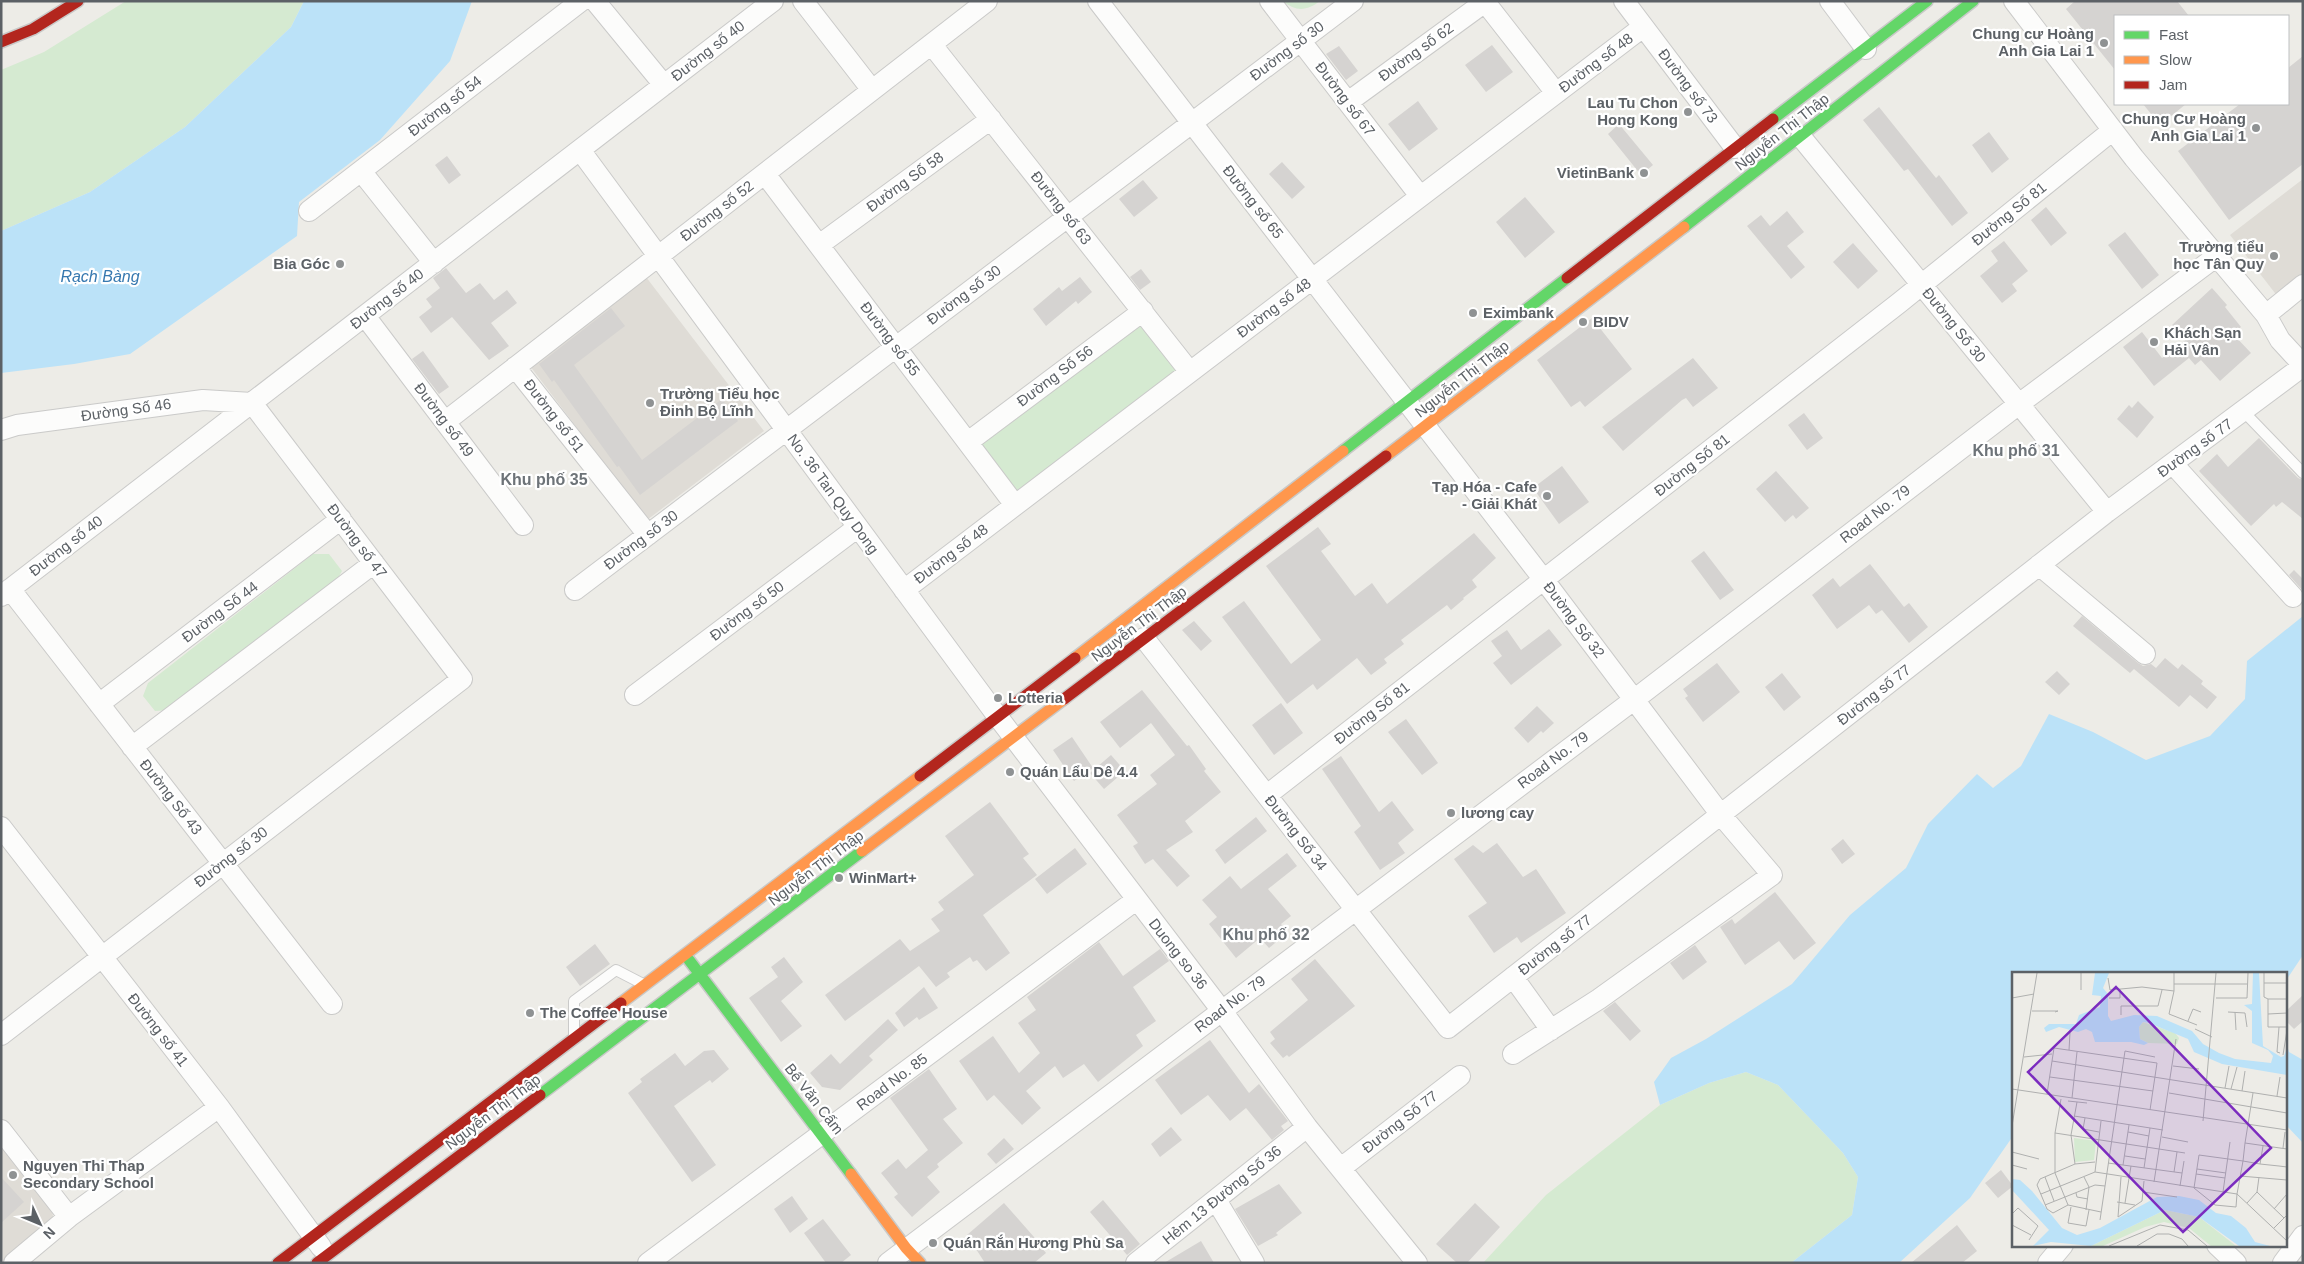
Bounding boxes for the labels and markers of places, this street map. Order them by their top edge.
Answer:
place label: Chung cư Hoàng Anh Gia Lai 1 [1972,25,2094,59]
marker: Chung cư Hoàng Anh Gia Lai 1 [2098,37,2110,49]
place label: Lau Tu Chon Hong Kong [1587,94,1678,128]
marker: Lau Tu Chon Hong Kong [1682,106,1694,118]
place label: Chung Cư Hoàng Anh Gia Lai 1 [2122,110,2246,144]
marker: Chung Cư Hoàng Anh Gia Lai 1 [2250,122,2262,134]
place label: VietinBank [1557,164,1635,181]
marker: VietinBank [1638,167,1650,179]
place label: Trường tiểu học Tân Quy [2173,238,2265,272]
marker: Trường tiểu học Tân Quy [2268,250,2280,262]
place label: Bia Góc [273,255,330,272]
marker: Bia Góc [334,258,346,270]
place label: Eximbank [1483,304,1555,321]
marker: Eximbank [1467,307,1479,319]
place label: BIDV [1593,313,1629,330]
marker: BIDV [1577,316,1589,328]
place label: Khách Sạn Hải Vân [2164,324,2242,358]
marker: Khách Sạn Hải Vân [2148,336,2160,348]
place label: Trường Tiểu học Đinh Bộ Lĩnh [660,385,780,419]
marker: Trường Tiểu học Đinh Bộ Lĩnh [644,397,656,409]
place label: Tạp Hóa - Cafe - Giải Khát [1432,478,1537,512]
marker: Tạp Hóa - Cafe - Giải Khát [1541,490,1553,502]
place label: Lotteria [1008,689,1064,706]
marker: Lotteria [992,692,1004,704]
place label: Quán Lẩu Dê 4.4 [1020,763,1138,780]
marker: Quán Lẩu Dê 4.4 [1004,766,1016,778]
place label: lương cay [1461,804,1535,821]
marker: lương cay [1445,807,1457,819]
place label: WinMart+ [849,869,917,886]
marker: WinMart+ [833,872,845,884]
place label: The Coffee House [540,1004,668,1021]
marker: The Coffee House [524,1007,536,1019]
place label: Nguyen Thi Thap Secondary School [23,1157,154,1191]
marker: Nguyen Thi Thap Secondary School [7,1169,19,1181]
place label: Quán Rắn Hương Phù Sa [943,1234,1124,1251]
marker: Quán Rắn Hương Phù Sa [927,1237,939,1249]

